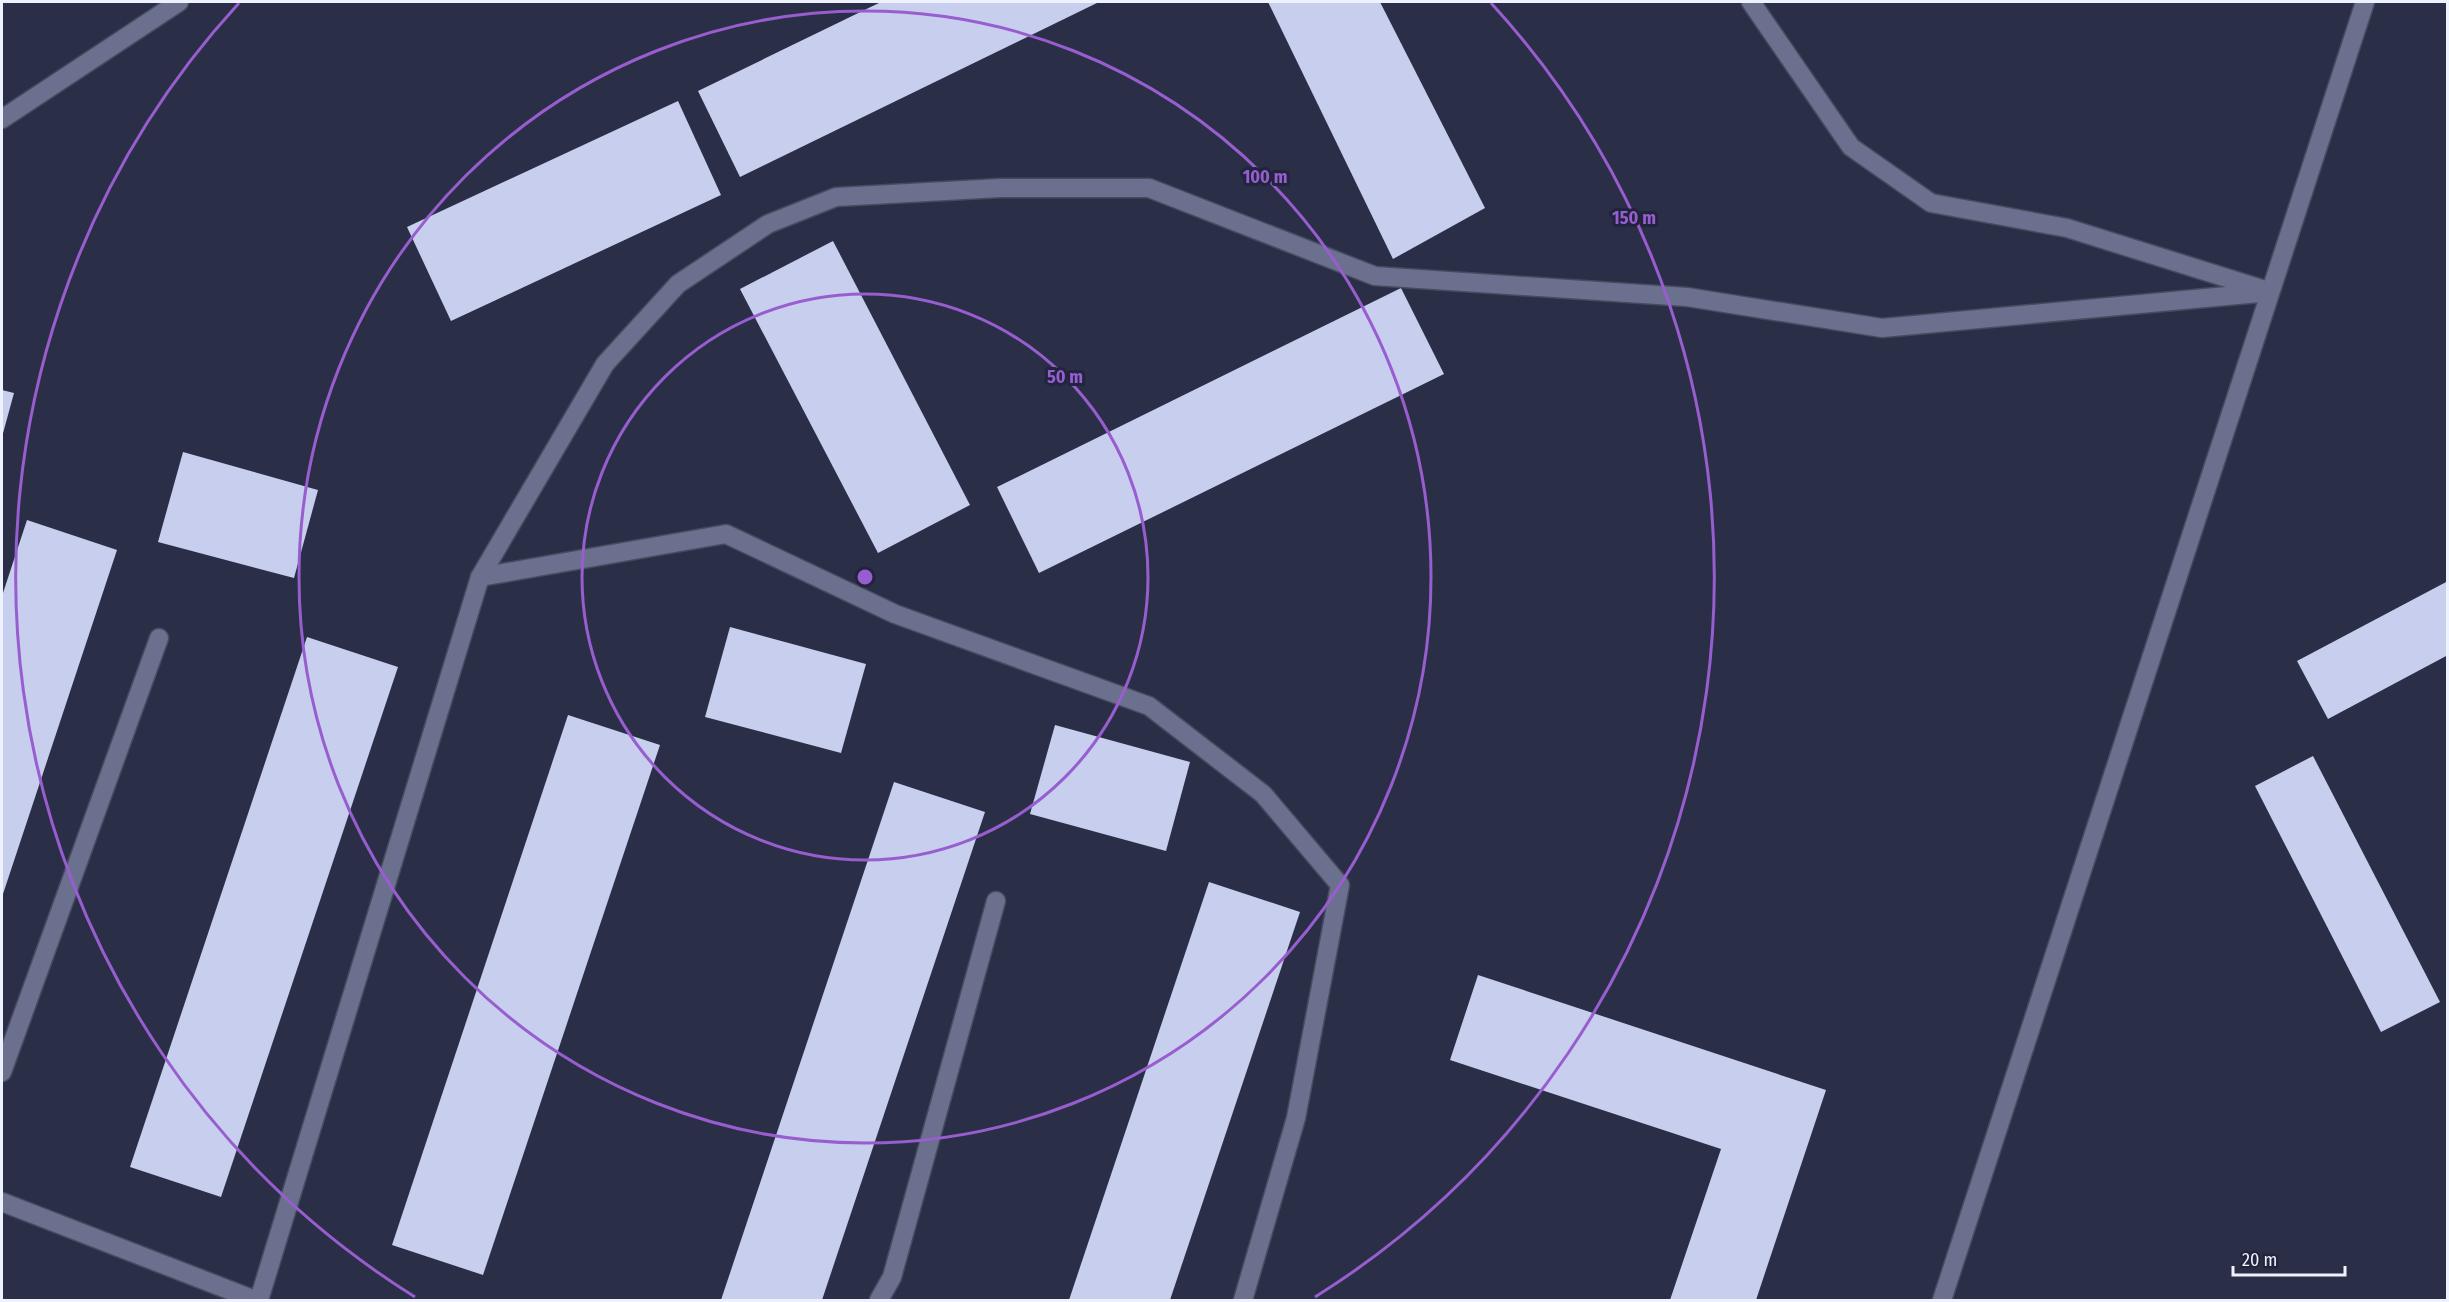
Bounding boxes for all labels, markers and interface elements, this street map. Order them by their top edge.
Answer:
text: 100 m [1243,166,1287,188]
text: 150 m [1612,207,1656,229]
text: 50 m [1047,366,1083,388]
centre of rings [855,567,875,587]
scale bar [2233,1239,2346,1277]
text: 20 m [2242,1249,2277,1271]

